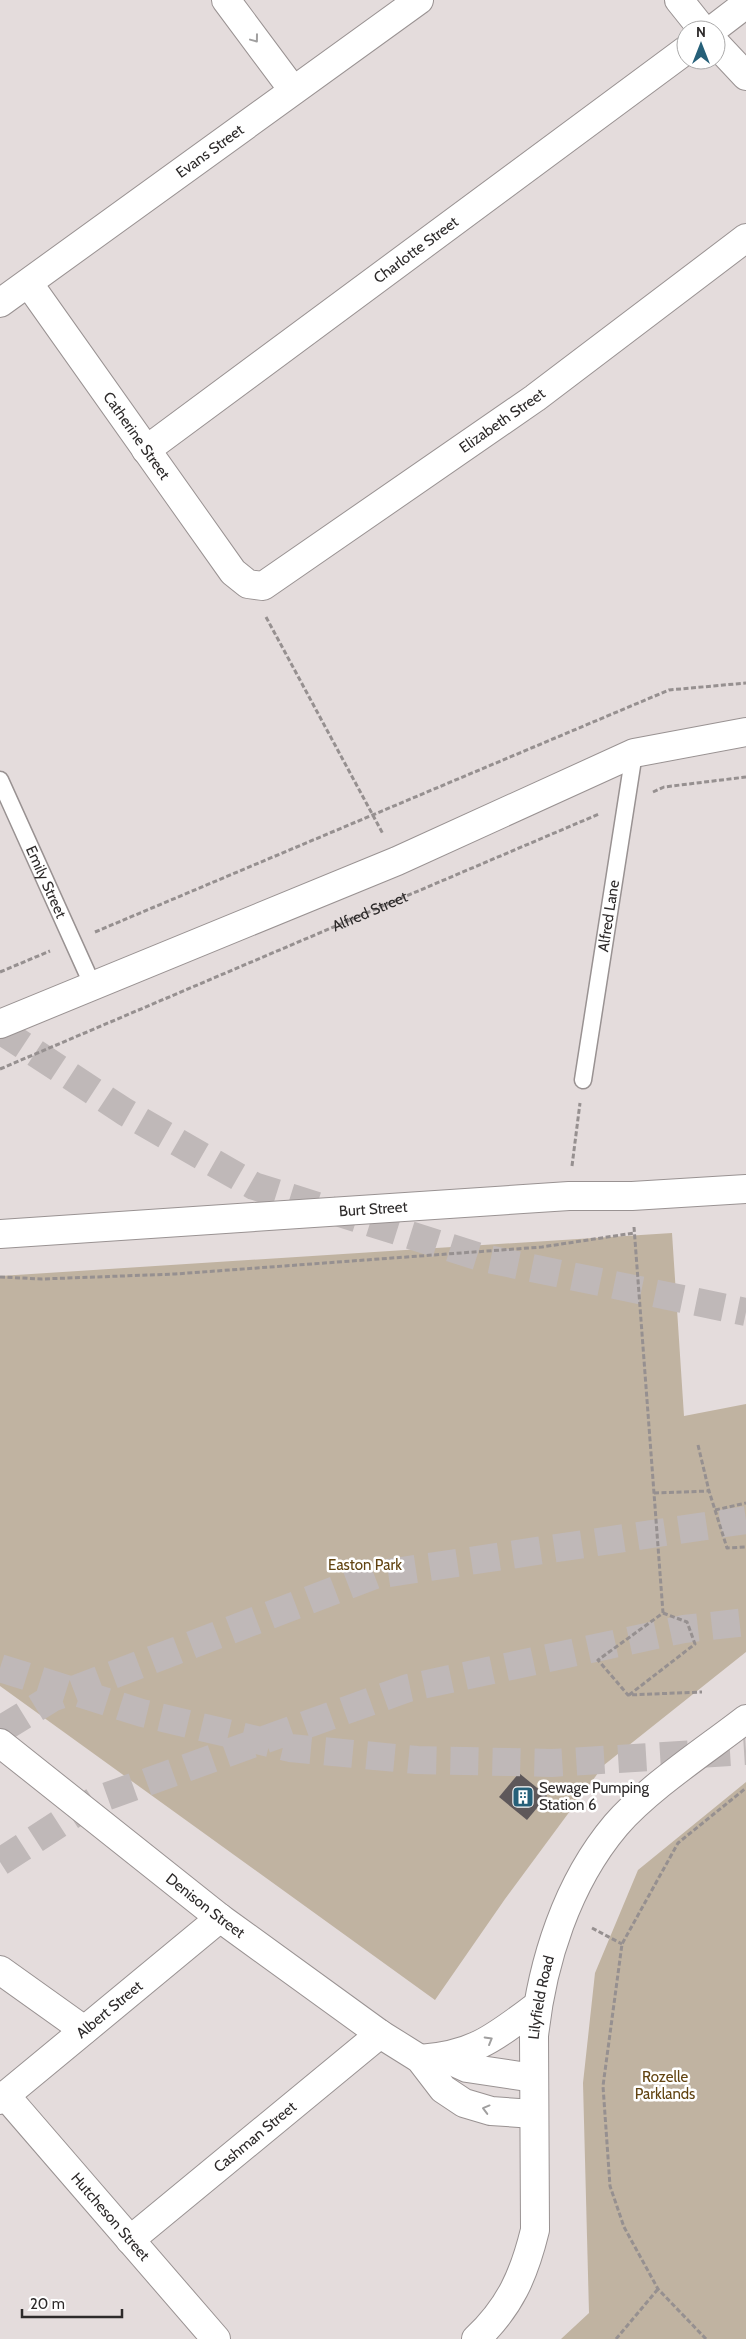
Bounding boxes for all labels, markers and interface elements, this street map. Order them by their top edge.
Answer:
north arrow [676,20,726,70]
text: N [696,23,706,41]
one-way arrow [249,33,258,43]
street label: Evans Street [173,121,247,182]
street label: Charlotte Street [370,213,462,287]
street label: Elizabeth Street [456,385,549,457]
street label: Catherine Street [99,388,174,483]
street label: Emily Street [22,843,70,921]
street label: Alfred Lane [594,879,623,953]
street label: Alfred Street [329,888,410,936]
street label: Burt Street [338,1198,408,1220]
park label: Easton Park [328,1556,402,1574]
place label: Sewage Pumping Station 6 [539,1779,649,1814]
building icon: Sewage Pumping Station 6 [511,1785,535,1809]
street label: Denison Street [162,1870,248,1942]
street label: Lilyfield Road [525,1954,558,2041]
street label: Albert Street [73,1977,146,2042]
one-way arrow [483,2036,492,2046]
park label: Rozelle Parklands [635,2068,695,2103]
street label: Cashman Street [210,2098,300,2176]
one-way arrow [482,2105,490,2115]
street label: Hutcheson Street [67,2169,153,2265]
scale bar [22,2286,122,2318]
text: 20 m [30,2295,65,2313]

